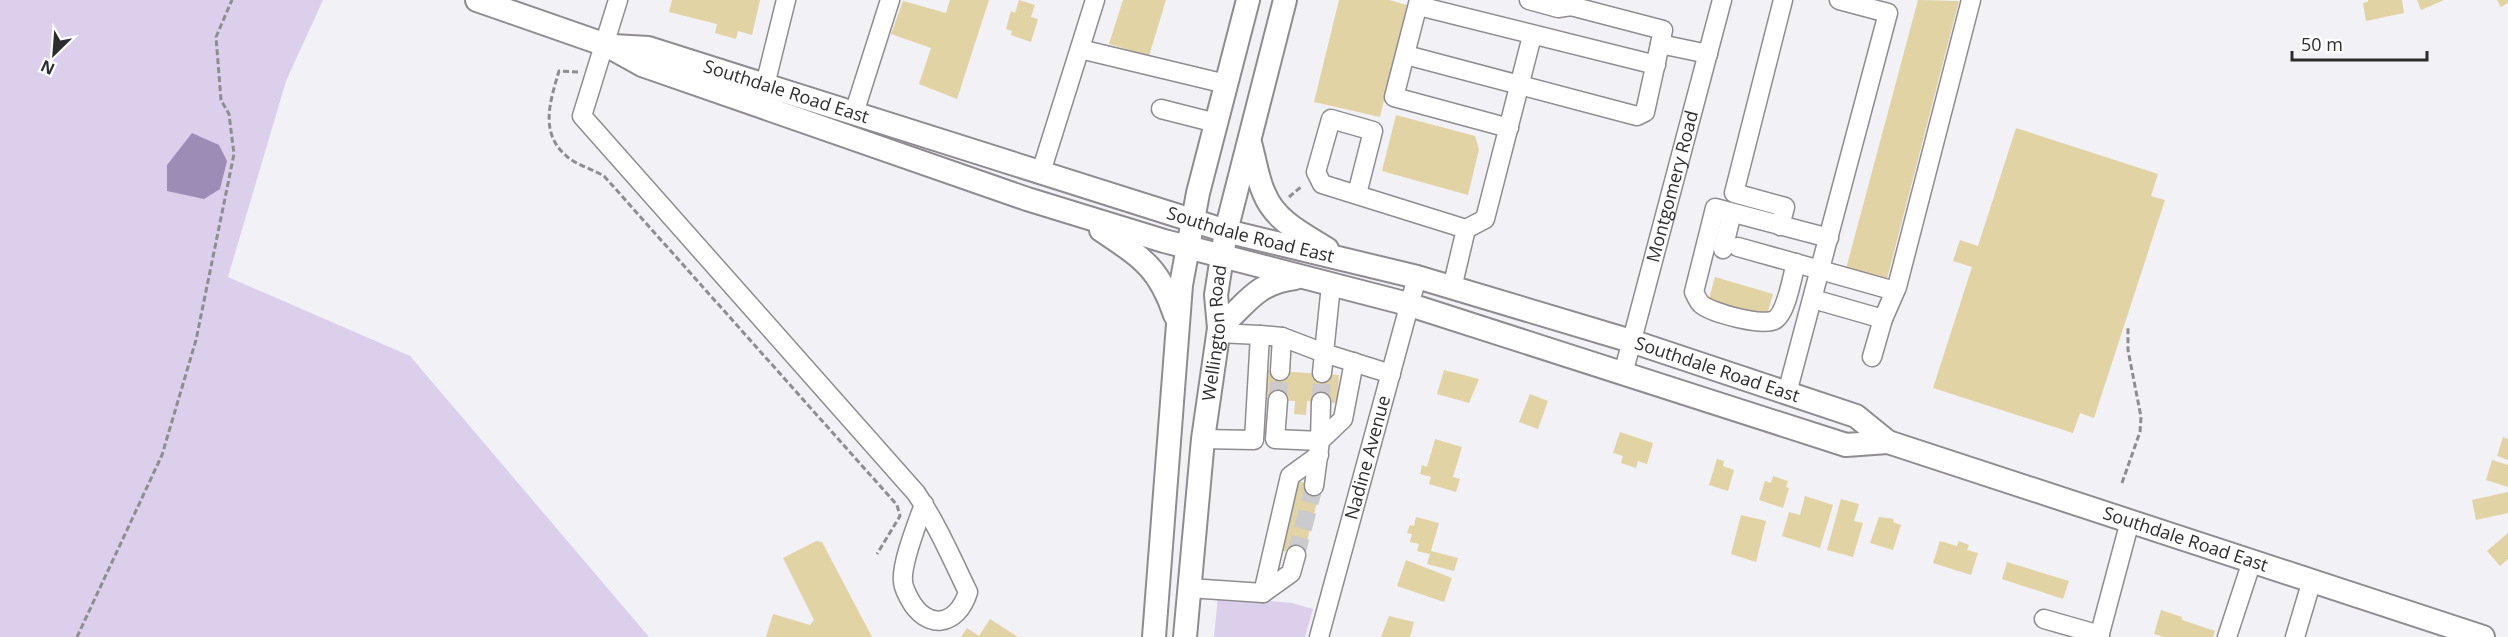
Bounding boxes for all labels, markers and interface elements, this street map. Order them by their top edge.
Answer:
north arrow [24,24,84,84]
scale bar [2292,24,2427,62]
text: 50 m [2301,32,2343,56]
street label: Southdale Road East [701,53,872,128]
text: N [37,55,58,80]
street label: Montgomery Road [1640,108,1703,265]
street label: Southdale Road East [1164,200,1337,268]
street label: Wellington Road [1196,263,1232,402]
street label: Southdale Road East [1632,330,1803,407]
street label: Nadine Avenue [1339,393,1395,522]
street label: Southdale Road East [2100,500,2271,577]

